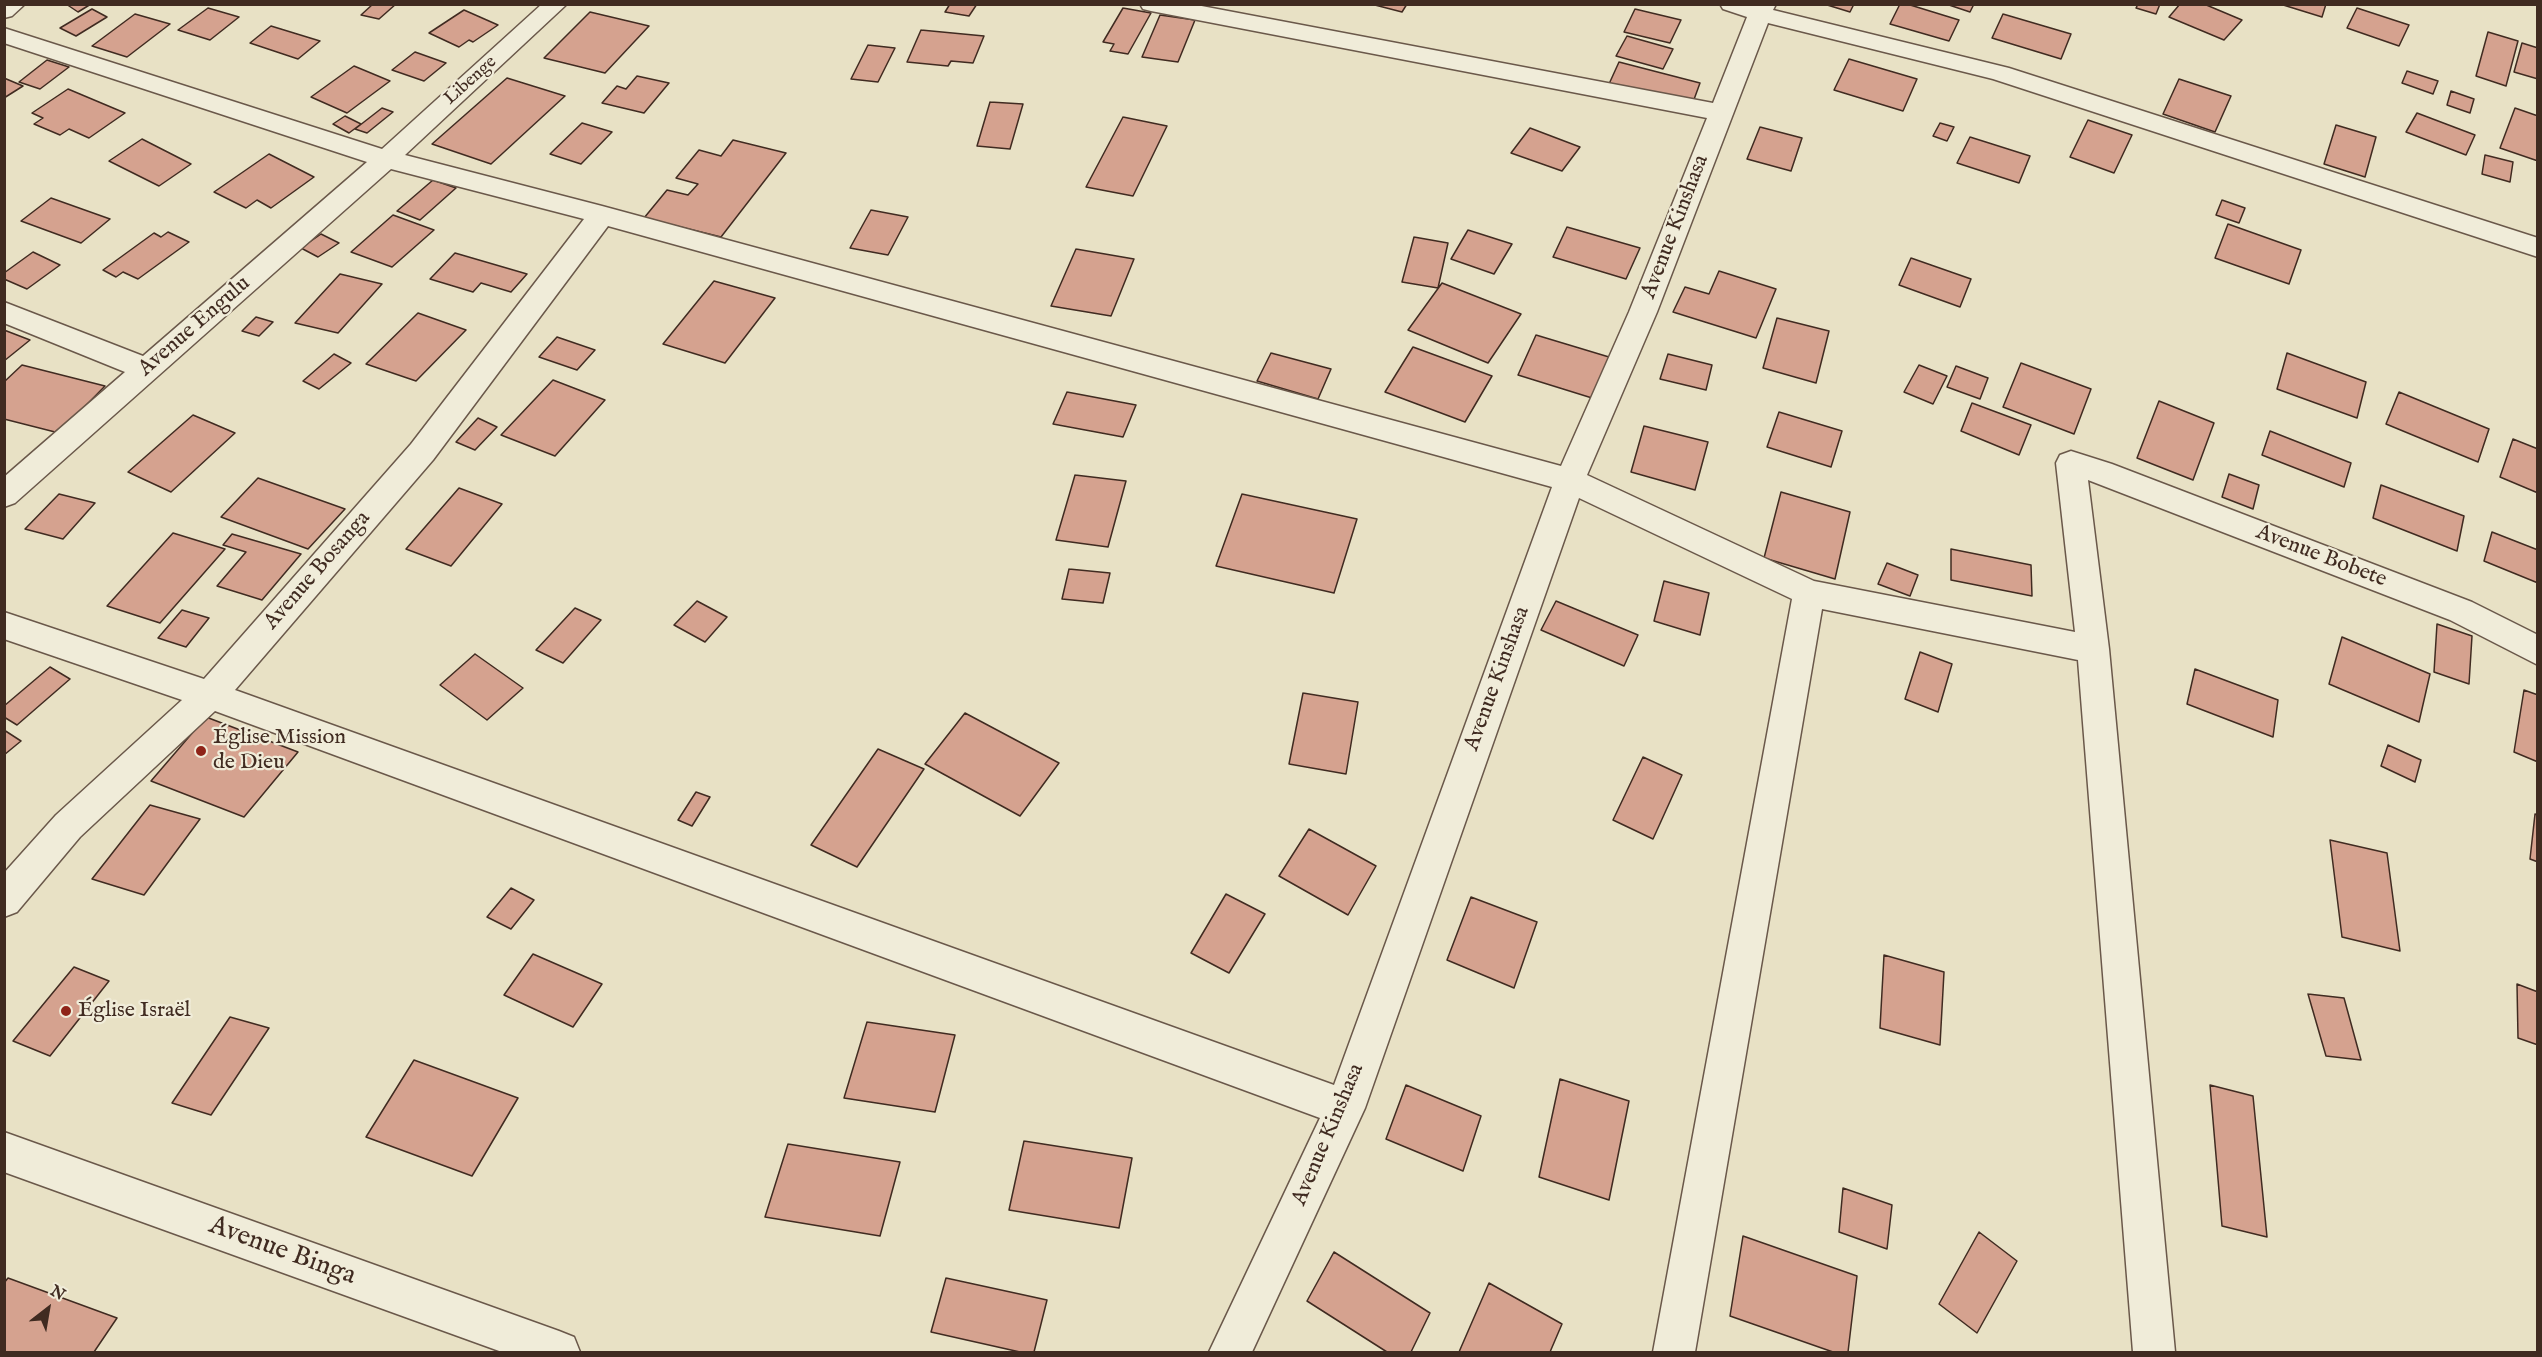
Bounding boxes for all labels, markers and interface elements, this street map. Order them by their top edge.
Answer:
street label: Libenge [440,52,502,110]
street label: Avenue Kinshasa [1636,151,1716,303]
street label: Avenue Engulu [134,271,256,383]
street label: Avenue Bosanga [259,506,377,636]
street label: Avenue Bobete [2252,520,2390,594]
street label: Avenue Kinshasa [1460,603,1536,755]
place label: Église Mission de Dieu [213,725,346,776]
marker: Église Mission de Dieu [194,744,208,758]
place label: Église Israël [78,998,191,1024]
marker: Église Israël [59,1004,73,1018]
street label: Avenue Kinshasa [1287,1060,1371,1210]
street label: Avenue Binga [204,1210,360,1294]
north arrow [18,1279,78,1339]
text: N [46,1281,68,1306]

